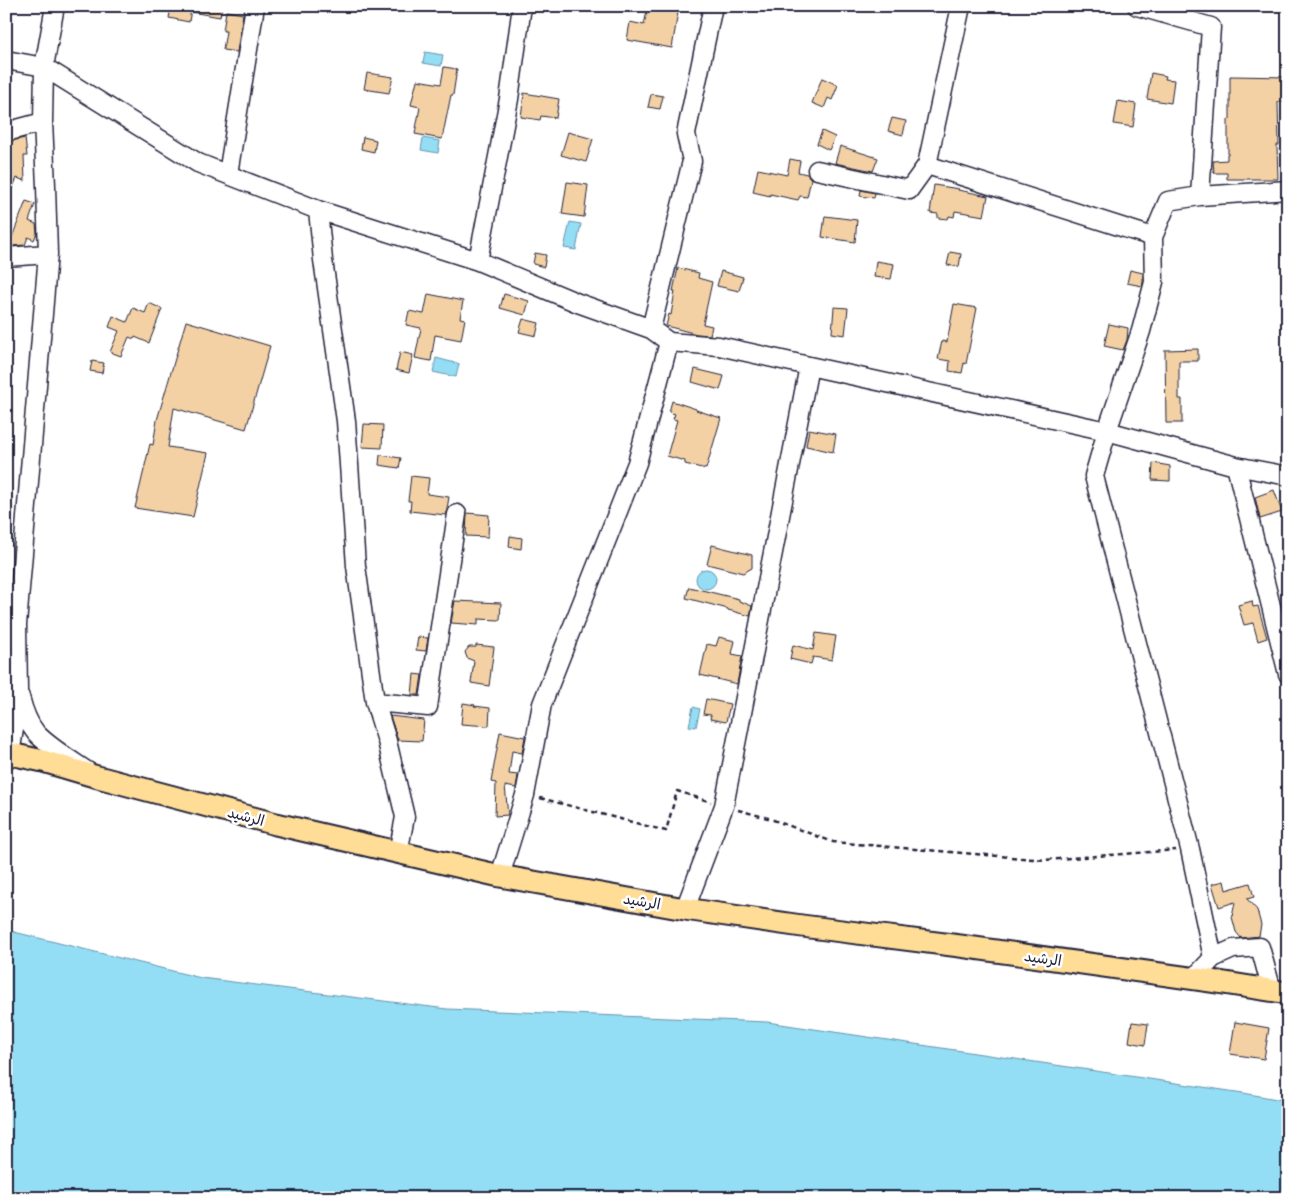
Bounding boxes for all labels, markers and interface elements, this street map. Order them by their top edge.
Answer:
street label: الرشيد [225,802,267,830]
street label: الرشيد [622,888,662,914]
street label: الرشيد [1023,946,1063,970]

